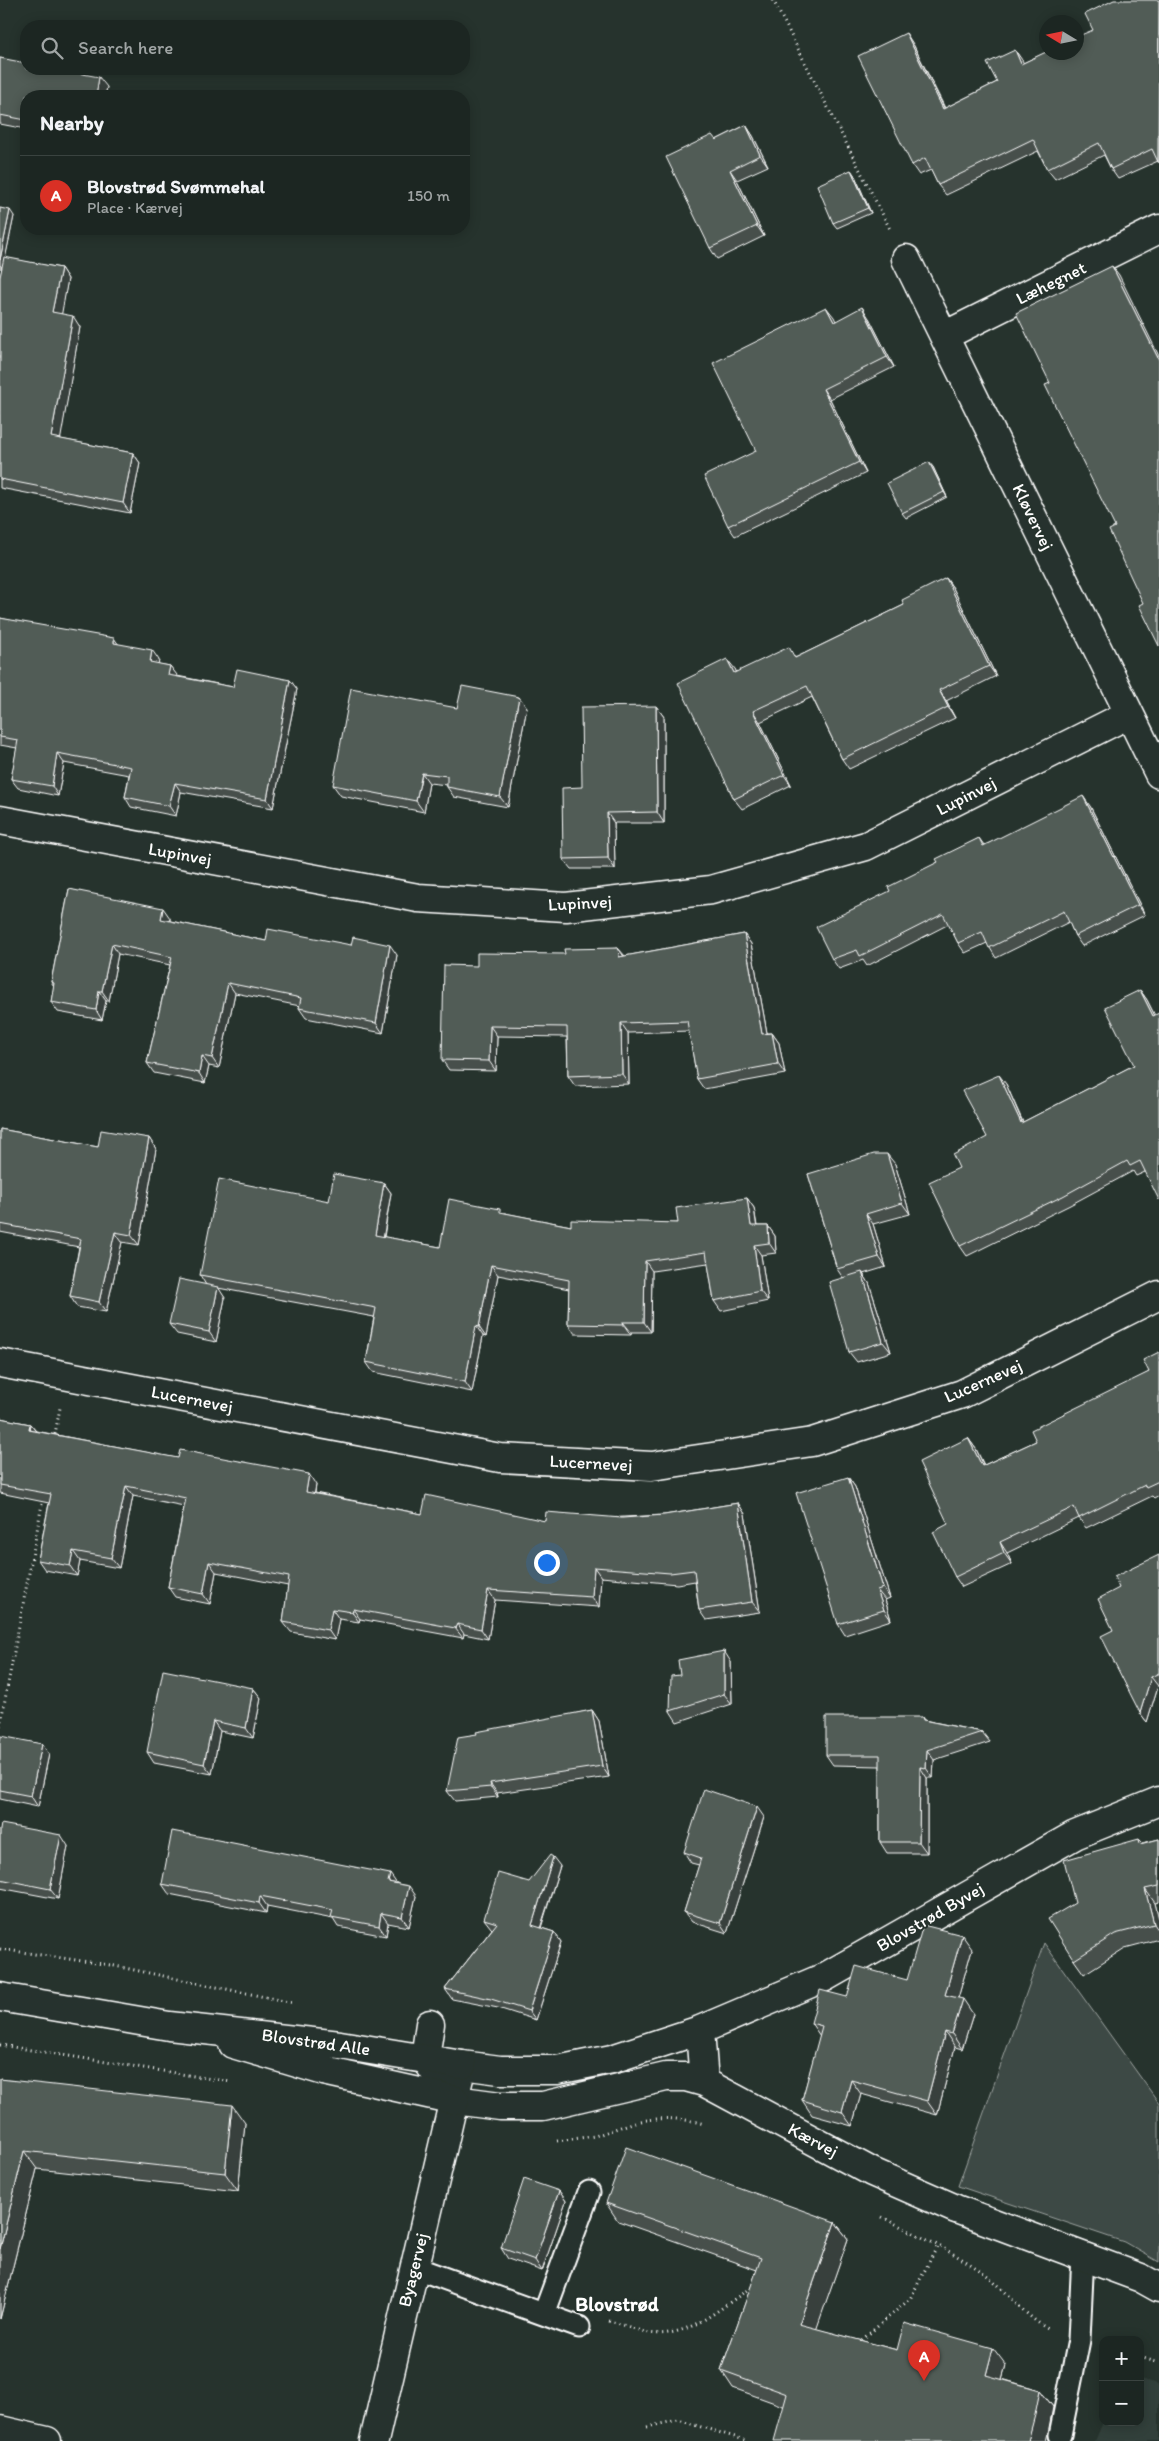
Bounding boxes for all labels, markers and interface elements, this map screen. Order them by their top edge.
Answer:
north arrow [1039,15,1084,60]
search box [20,20,470,75]
icon: search [38,34,66,62]
text: Search here [78,36,173,59]
text: Nearby [40,110,104,135]
text: Blovstrød Svømmehal [87,175,265,198]
text: A [51,186,61,205]
text: 150 m [407,186,450,205]
text: Place · Kærvej [87,198,183,217]
street label: Læhegnet [1012,256,1090,309]
street label: Kløvervej [1008,480,1058,554]
street label: Lupinvej [932,772,1000,820]
street label: Lupinvej [147,838,213,870]
street label: Lupinvej [547,890,613,916]
street label: Lucernevej [941,1354,1025,1408]
street label: Lucernevej [149,1380,235,1418]
street label: Lucernevej [549,1450,633,1476]
your location [534,1550,560,1576]
street label: Blovstrød Byvej [872,1877,988,1957]
street label: Blovstrød Alle [260,2024,372,2060]
street label: Kærvej [784,2118,842,2162]
street label: Byagervej [393,2231,433,2309]
district label: Blovstrød [575,2292,659,2316]
map controls [1099,2336,1144,2426]
button: + [1099,2336,1144,2381]
pin: A [908,2340,940,2381]
button: − [1099,2381,1144,2426]

